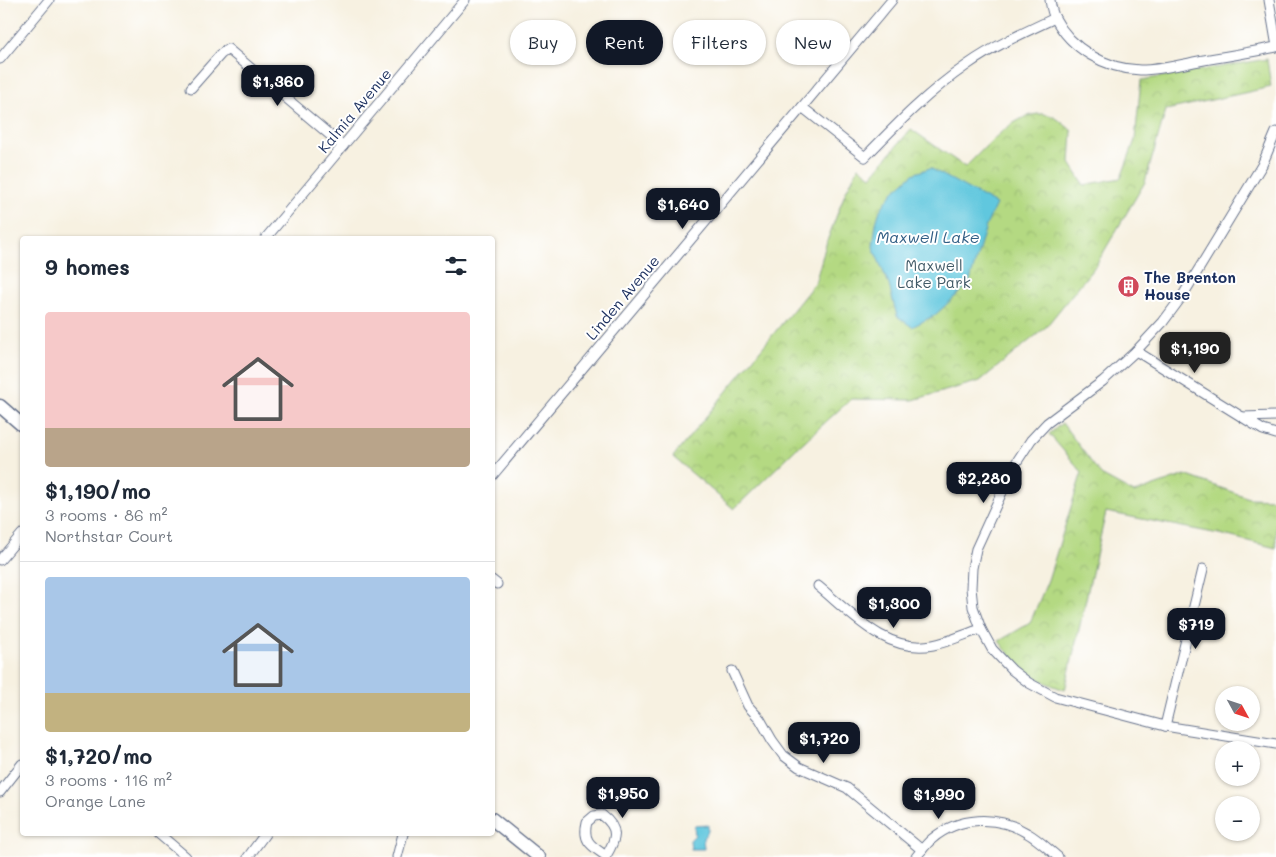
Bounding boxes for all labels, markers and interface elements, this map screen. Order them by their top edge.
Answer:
chip: Buy [510,20,576,65]
chip: Rent [586,20,663,65]
chip: Filters [673,20,766,65]
chip: New [776,20,850,65]
pin: $1,360 [237,64,319,107]
street label: Kalmia Avenue [313,64,396,157]
text: $1,360 [252,70,304,91]
pin: $1,640 [642,188,724,230]
text: $1,640 [657,193,709,214]
water label: Maxwell Lake [876,226,980,247]
street label: Linden Avenue [581,251,664,344]
icon: filters [442,252,470,280]
text: 9 homes [45,253,130,280]
park label: Maxwell Lake Park [897,255,971,292]
place label: The Brenton House [1144,267,1236,304]
building icon: The Brenton House [1116,275,1140,299]
pin: $1,190 [1154,332,1236,374]
text: $1,190 [1171,337,1219,358]
icon: home [213,344,303,434]
pin: $2,280 [943,462,1025,504]
text: $2,280 [958,467,1010,488]
text: $1,190/mo [45,477,151,504]
text: 3 rooms · 86 m² [45,504,168,525]
text: Northstar Court [45,525,173,546]
pin: $1,300 [853,586,935,629]
text: $1,300 [868,592,920,613]
pin: $719 [1166,608,1226,650]
icon: home [213,610,303,700]
text: $719 [1178,613,1214,634]
north arrow [1215,686,1260,731]
map controls [1215,686,1260,841]
pin: $1,720 [783,722,865,764]
text: $1,720 [799,727,849,748]
button: + [1215,741,1260,786]
text: $1,720/mo [45,742,152,769]
text: 3 rooms · 116 m² [45,769,172,790]
pin: $1,950 [582,776,664,819]
pin: $1,990 [898,778,980,820]
text: $1,950 [597,782,649,803]
text: $1,990 [913,783,965,804]
text: Orange Lane [45,790,146,811]
button: − [1215,796,1260,841]

